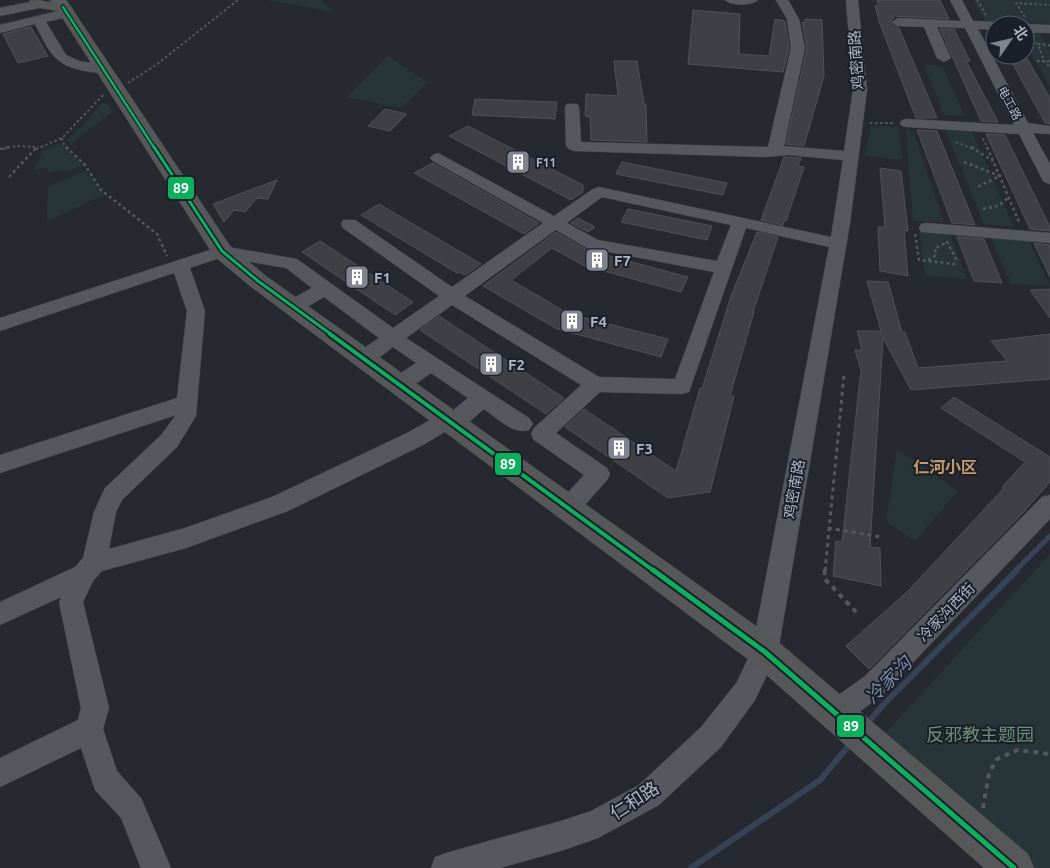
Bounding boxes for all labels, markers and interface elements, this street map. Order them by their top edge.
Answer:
north arrow [985,15,1035,65]
text: 北 [1010,22,1031,43]
street label: 鸡密南路 [845,29,867,91]
street label: 电工路 [996,84,1024,122]
building icon: F11 [505,149,531,175]
place label: F11 [536,156,556,169]
line badge: 89 [167,176,195,200]
text: 89 [173,180,189,196]
building icon: F7 [584,247,610,273]
place label: F7 [614,252,631,269]
building icon: F1 [344,264,370,290]
place label: F1 [374,269,391,286]
building icon: F4 [559,308,585,334]
place label: F4 [590,313,607,330]
building icon: F2 [478,351,504,377]
place label: F2 [508,356,525,373]
building icon: F3 [606,435,632,461]
place label: F3 [636,440,653,457]
line badge: 89 [494,452,522,476]
text: 89 [500,456,516,472]
street label: 鸡密南路 [780,458,808,520]
district label: 仁河小区 [913,458,977,476]
street label: 冷家沟西街 [914,579,978,645]
water label: 冷家沟 [860,650,917,708]
line badge: 89 [836,714,865,738]
text: 89 [843,718,859,734]
park label: 反邪教主题园 [926,724,1034,744]
street label: 仁和路 [606,777,662,823]

